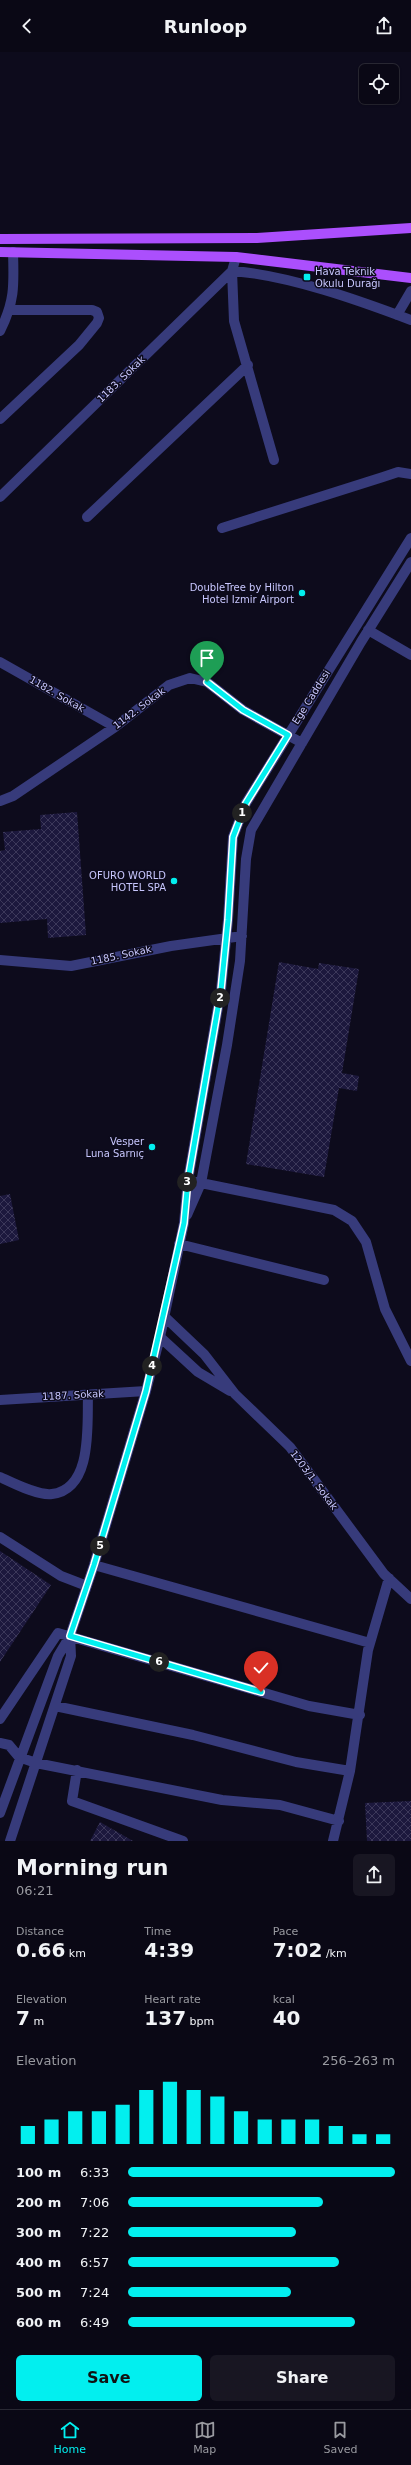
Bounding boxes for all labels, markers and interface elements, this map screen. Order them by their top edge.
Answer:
icon: back [16,15,38,37]
icon: share [373,15,395,37]
text: Runloop [164,16,247,37]
map controls [359,64,399,104]
button: locate [359,64,399,104]
place label: Hava Teknik Okulu Durağı [315,266,380,289]
marker: Hava Teknik Okulu Durağı [302,272,312,282]
street label: 1183. Sokak [95,353,147,404]
place label: DoubleTree by Hilton Hotel Izmir Airport [190,582,294,605]
marker: DoubleTree by Hilton Hotel Izmir Airport [297,588,307,598]
pin [190,641,224,682]
icon: arrive [196,647,218,669]
street label: Ege Caddesi [290,668,332,726]
street label: 1182. Sokak [27,674,87,714]
street label: 1142. Sokak [111,685,167,731]
pin: 1 [232,803,252,823]
text: 1 [238,806,246,819]
place label: OFURO WORLD HOTEL SPA [89,870,166,893]
marker: OFURO WORLD HOTEL SPA [169,876,179,886]
street label: 1185. Sokak [90,943,153,967]
pin: 2 [210,988,230,1008]
text: 2 [216,991,224,1004]
place label: Vesper Luna Sarnıç [86,1136,145,1159]
marker: Vesper Luna Sarnıç [147,1142,157,1152]
pin: 3 [177,1172,197,1192]
text: 3 [183,1175,191,1188]
pin: 4 [142,1356,162,1376]
text: 4 [148,1359,156,1372]
street label: 1187. Sokak [42,1388,104,1402]
street label: 1203/1. Sokak [288,1448,340,1512]
pin: 5 [90,1536,110,1556]
text: 5 [96,1539,104,1552]
pin [244,1651,278,1692]
pin: 6 [149,1652,169,1672]
text: 6 [155,1655,163,1668]
icon: check [250,1657,272,1679]
button: share [353,1854,395,1896]
text: Morning run [16,1855,168,1880]
text: 06:21 [16,1883,53,1898]
text: Distance [16,1925,64,1938]
text: Time [144,1925,171,1938]
text: Pace [273,1925,298,1938]
text: 0.66 [16,1938,65,1962]
text: 4:39 [144,1938,194,1962]
text: 7:02 [273,1938,322,1962]
text: km [65,1947,86,1960]
text: /km [322,1947,347,1960]
text: Elevation [16,1993,67,2006]
text: Heart rate [144,1993,201,2006]
text: kcal [273,1993,295,2006]
text: 7 [16,2006,30,2030]
text: 137 [144,2006,186,2030]
text: 40 [273,2006,301,2030]
text: m [30,2015,44,2028]
text: bpm [186,2015,214,2028]
text: Elevation [16,2053,76,2068]
text: 256–263 m [322,2053,395,2068]
text: 100 m [16,2165,61,2180]
text: 6:33 [80,2165,109,2180]
text: 200 m [16,2195,61,2210]
text: 7:06 [80,2195,109,2210]
text: 300 m [16,2225,61,2240]
text: 7:22 [80,2225,109,2240]
text: 400 m [16,2255,61,2270]
text: 6:57 [80,2255,109,2270]
text: 500 m [16,2285,61,2300]
text: 7:24 [80,2285,109,2300]
text: 600 m [16,2315,61,2330]
text: 6:49 [80,2315,109,2330]
button: Save [16,2355,202,2401]
button: Share [210,2355,395,2401]
tab: Home [54,2419,86,2456]
tab: Map [193,2419,216,2456]
tab: Saved [323,2419,357,2456]

